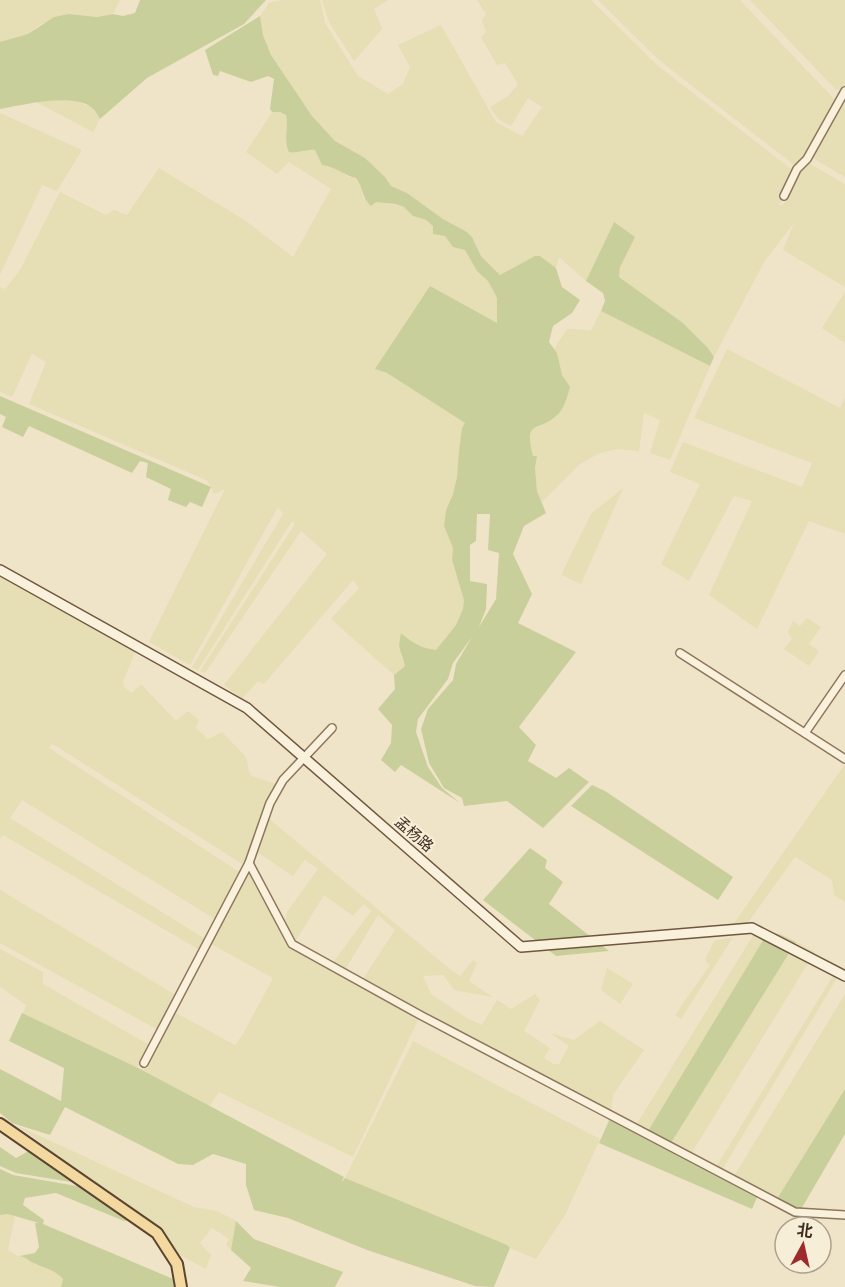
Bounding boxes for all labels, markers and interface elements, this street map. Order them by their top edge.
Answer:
street label: 孟杨路 [391,810,439,856]
north arrow [773,1215,833,1275]
text: 北 [796,1216,815,1242]

